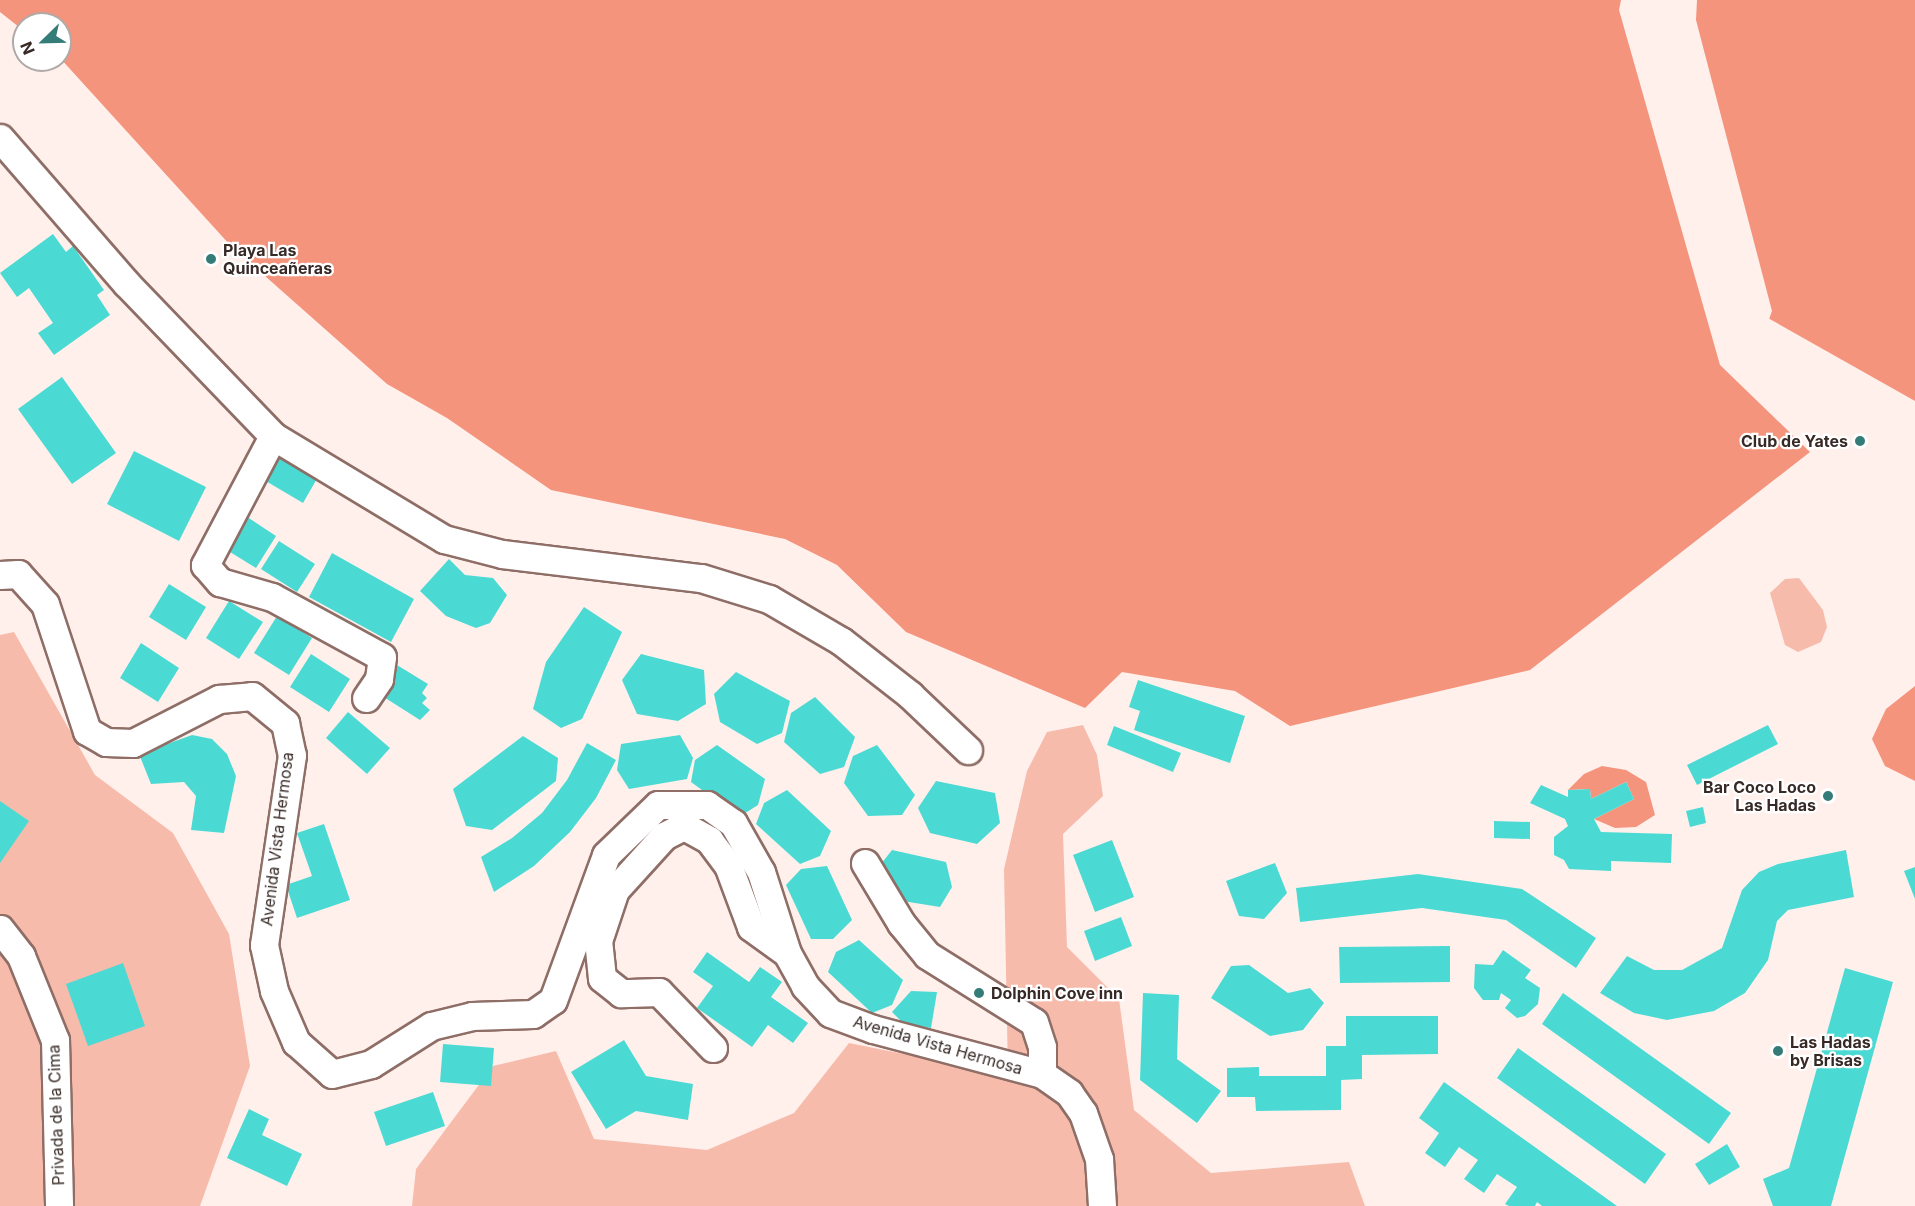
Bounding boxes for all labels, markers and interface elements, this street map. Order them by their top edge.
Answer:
north arrow [12,12,72,72]
text: N [16,39,39,58]
place label: Playa Las Quinceañeras [223,240,332,278]
marker: Playa Las Quinceañeras [204,252,218,266]
place label: Club de Yates [1741,431,1848,451]
marker: Club de Yates [1853,434,1867,448]
street label: Avenida Vista Hermosa [257,751,297,927]
place label: Bar Coco Loco Las Hadas [1703,777,1816,815]
marker: Bar Coco Loco Las Hadas [1821,789,1835,803]
place label: Dolphin Cove inn [991,983,1123,1003]
marker: Dolphin Cove inn [972,986,986,1000]
street label: Avenida Vista Hermosa [851,1012,1025,1078]
place label: Las Hadas by Brisas [1790,1032,1871,1070]
street label: Privada de la Cima [44,1044,68,1186]
marker: Las Hadas by Brisas [1771,1044,1785,1058]

